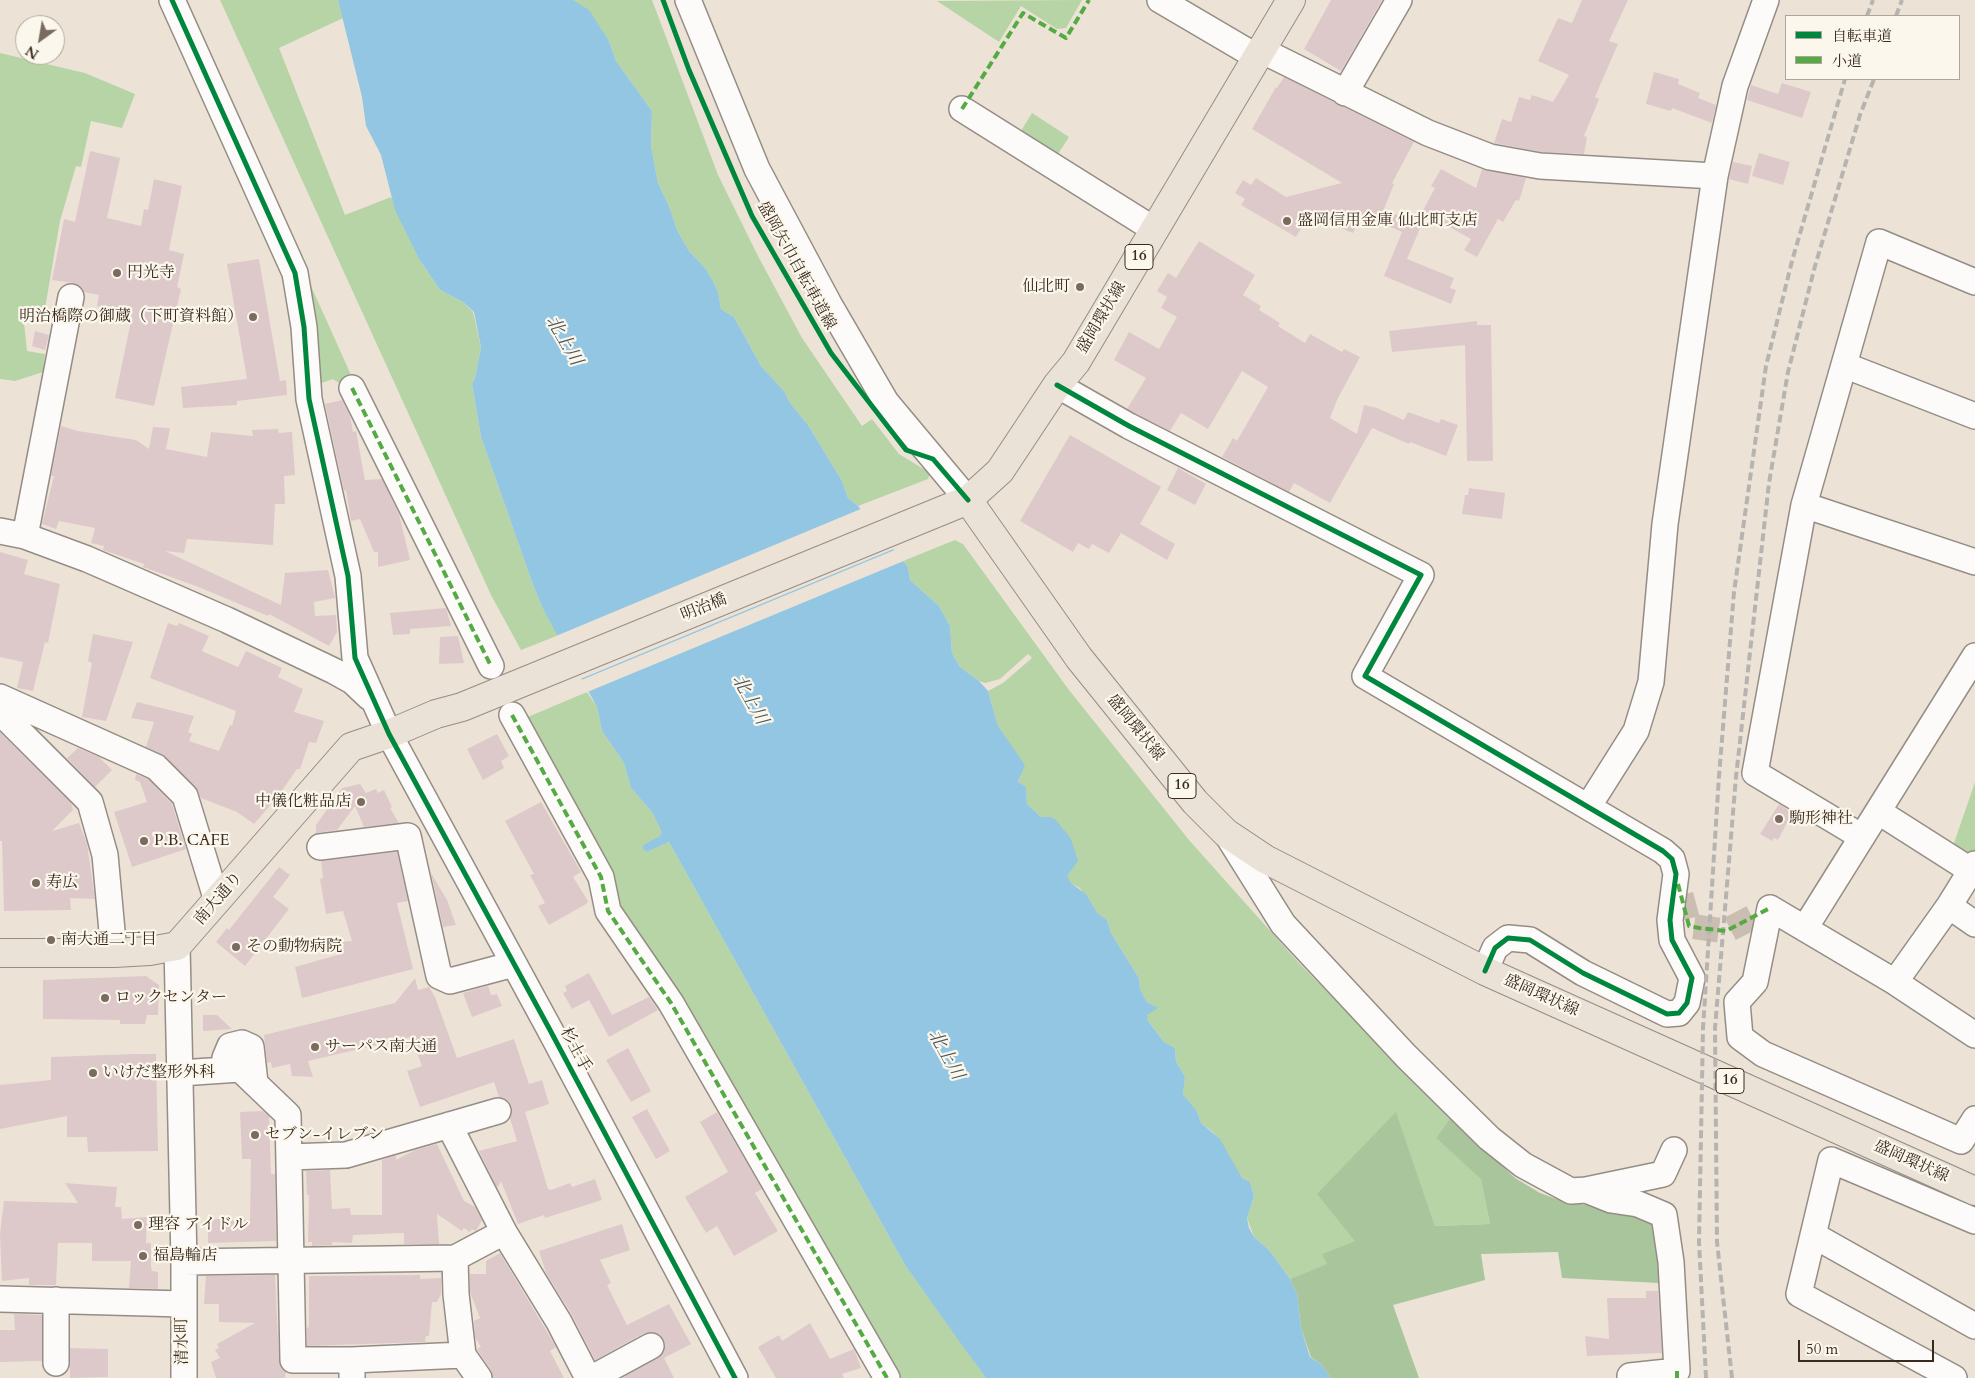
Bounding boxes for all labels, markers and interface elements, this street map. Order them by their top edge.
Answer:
north arrow [15,15,65,65]
legend [1785,15,1960,80]
text: 自転車道 [1832,26,1892,46]
text: N [22,41,43,64]
text: 小道 [1832,51,1862,71]
street label: 盛岡矢巾自転車道線 [753,198,839,334]
place label: 盛岡信用金庫 仙北町支店 [1297,211,1477,231]
marker: 盛岡信用金庫 仙北町支店 [1281,215,1293,227]
road number: 16 [1125,244,1153,270]
place label: 円光寺 [127,263,175,283]
marker: 円光寺 [111,267,123,279]
place label: 仙北町 [1022,277,1070,297]
street label: 盛岡環状線 [1073,279,1131,357]
marker: 仙北町 [1074,281,1086,293]
place label: 明治橋際の御蔵（下町資料館） [19,307,243,327]
marker: 明治橋際の御蔵（下町資料館） [247,311,259,323]
water label: 北上川 [540,312,586,370]
street label: 明治橋 [678,590,730,626]
water label: 北上川 [726,671,772,729]
street label: 盛岡環状線 [1102,691,1168,765]
road number: 16 [1168,774,1196,798]
place label: 中儀化粧品店 [255,792,351,812]
marker: 中儀化粧品店 [355,796,367,808]
place label: 駒形神社 [1789,809,1853,829]
marker: 駒形神社 [1773,813,1785,825]
place label: P.B. CAFE [154,831,229,851]
marker: P.B. CAFE [138,835,150,847]
street label: 南大通り [191,869,247,929]
place label: 寿広 [46,873,78,893]
marker: 寿広 [30,877,42,889]
place label: 南大通二丁目 [61,930,157,950]
marker: 南大通二丁目 [45,934,57,946]
place label: その動物病院 [246,937,342,957]
marker: その動物病院 [230,941,242,953]
street label: 盛岡環状線 [1501,971,1581,1021]
place label: ロックセンター [115,988,227,1008]
marker: ロックセンター [99,992,111,1004]
street label: 杉土手 [555,1024,595,1076]
water label: 北上川 [922,1026,968,1084]
place label: サーパス南大通 [325,1037,437,1057]
marker: サーパス南大通 [309,1041,321,1053]
place label: いけだ整形外科 [103,1063,215,1083]
marker: いけだ整形外科 [87,1067,99,1079]
road number: 16 [1716,1068,1744,1094]
place label: セブン-イレブン [265,1125,384,1145]
marker: セブン-イレブン [249,1129,261,1141]
street label: 盛岡環状線 [1871,1137,1951,1187]
place label: 理容 アイドル [148,1215,248,1235]
marker: 理容 アイドル [132,1219,144,1231]
place label: 福島輪店 [153,1246,217,1266]
marker: 福島輪店 [137,1250,149,1262]
street label: 清水町 [173,1317,193,1365]
scale bar [1800,1330,1936,1362]
text: 50 m [1806,1339,1838,1359]

